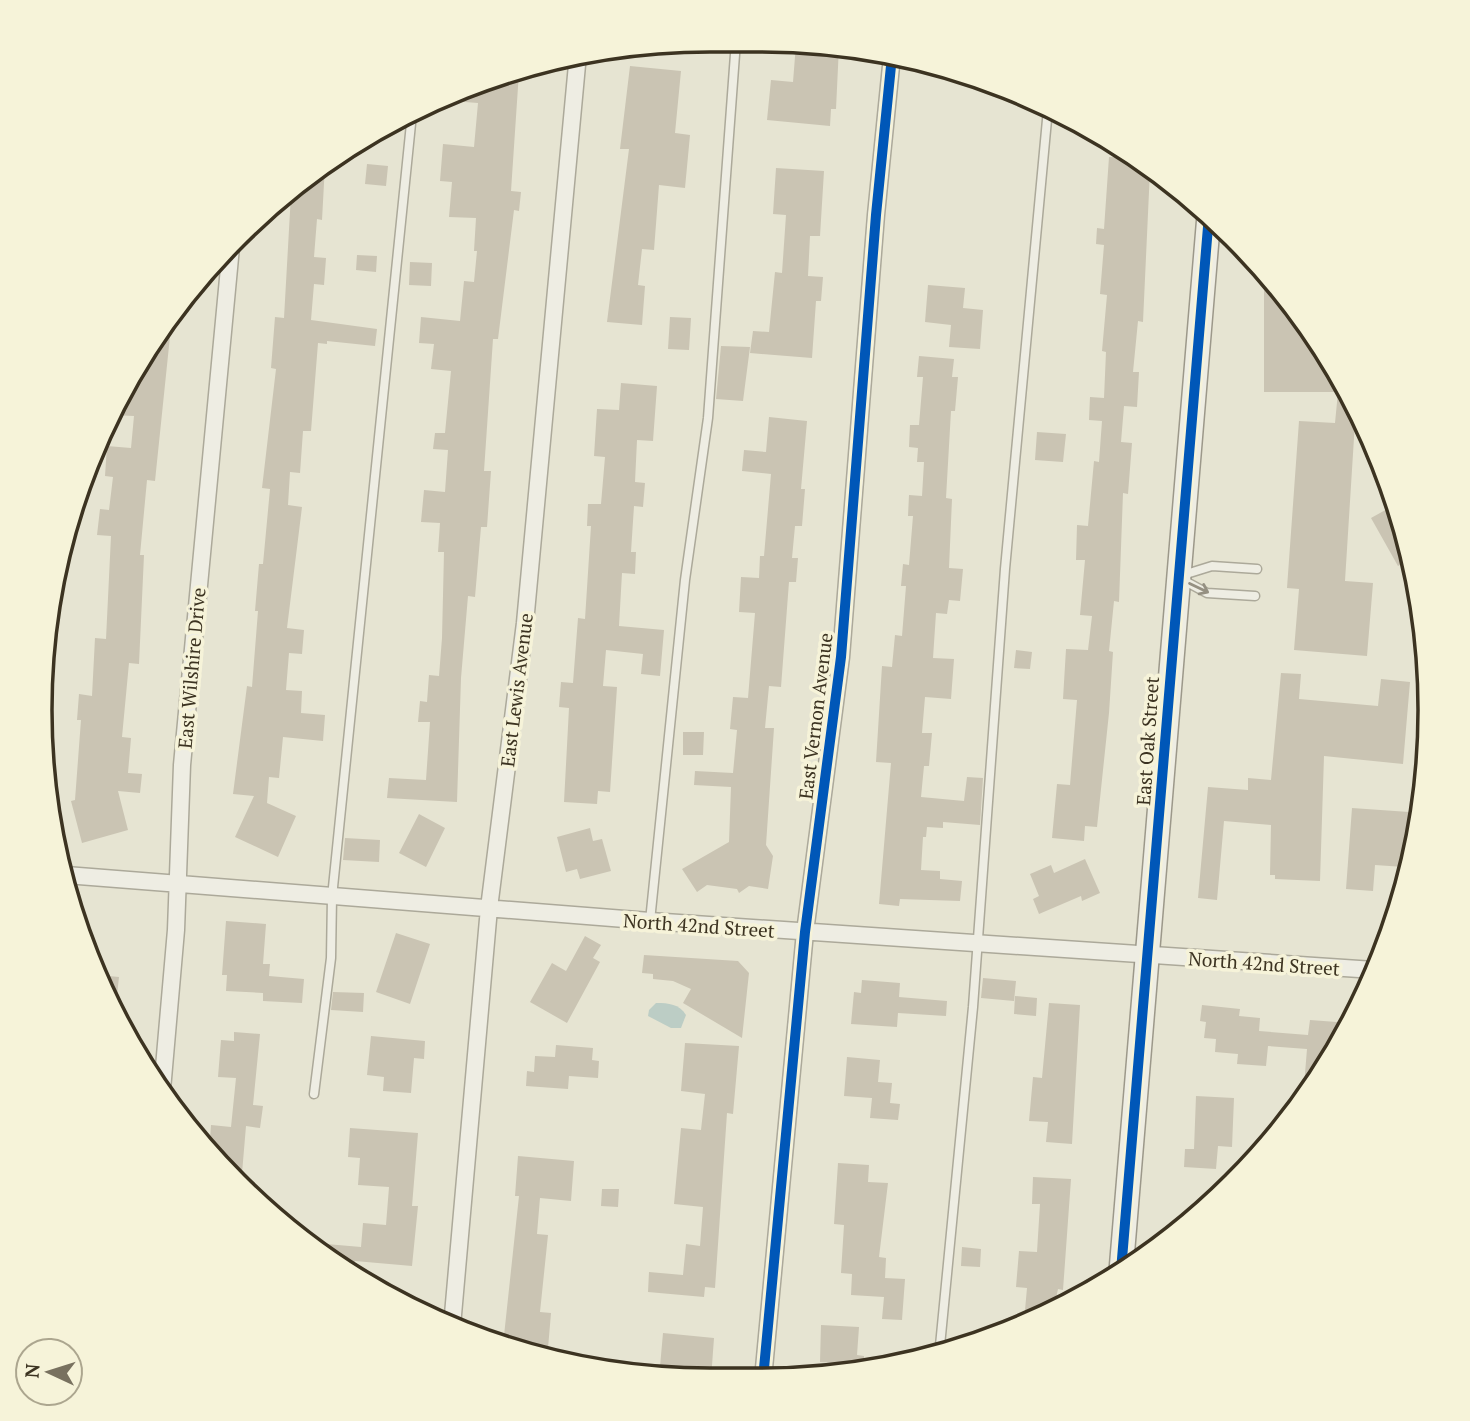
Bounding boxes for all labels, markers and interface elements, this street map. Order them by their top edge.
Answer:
one-way arrow [1188,582,1209,595]
street label: East Wilshire Drive [172,586,210,750]
street label: East Lewis Avenue [494,612,538,768]
street label: East Vernon Avenue [792,631,838,801]
street label: East Oak Street [1130,676,1164,806]
street label: North 42nd Street [622,907,776,943]
street label: North 42nd Street [1187,945,1341,981]
north arrow [14,1337,84,1407]
text: N [19,1362,45,1379]

